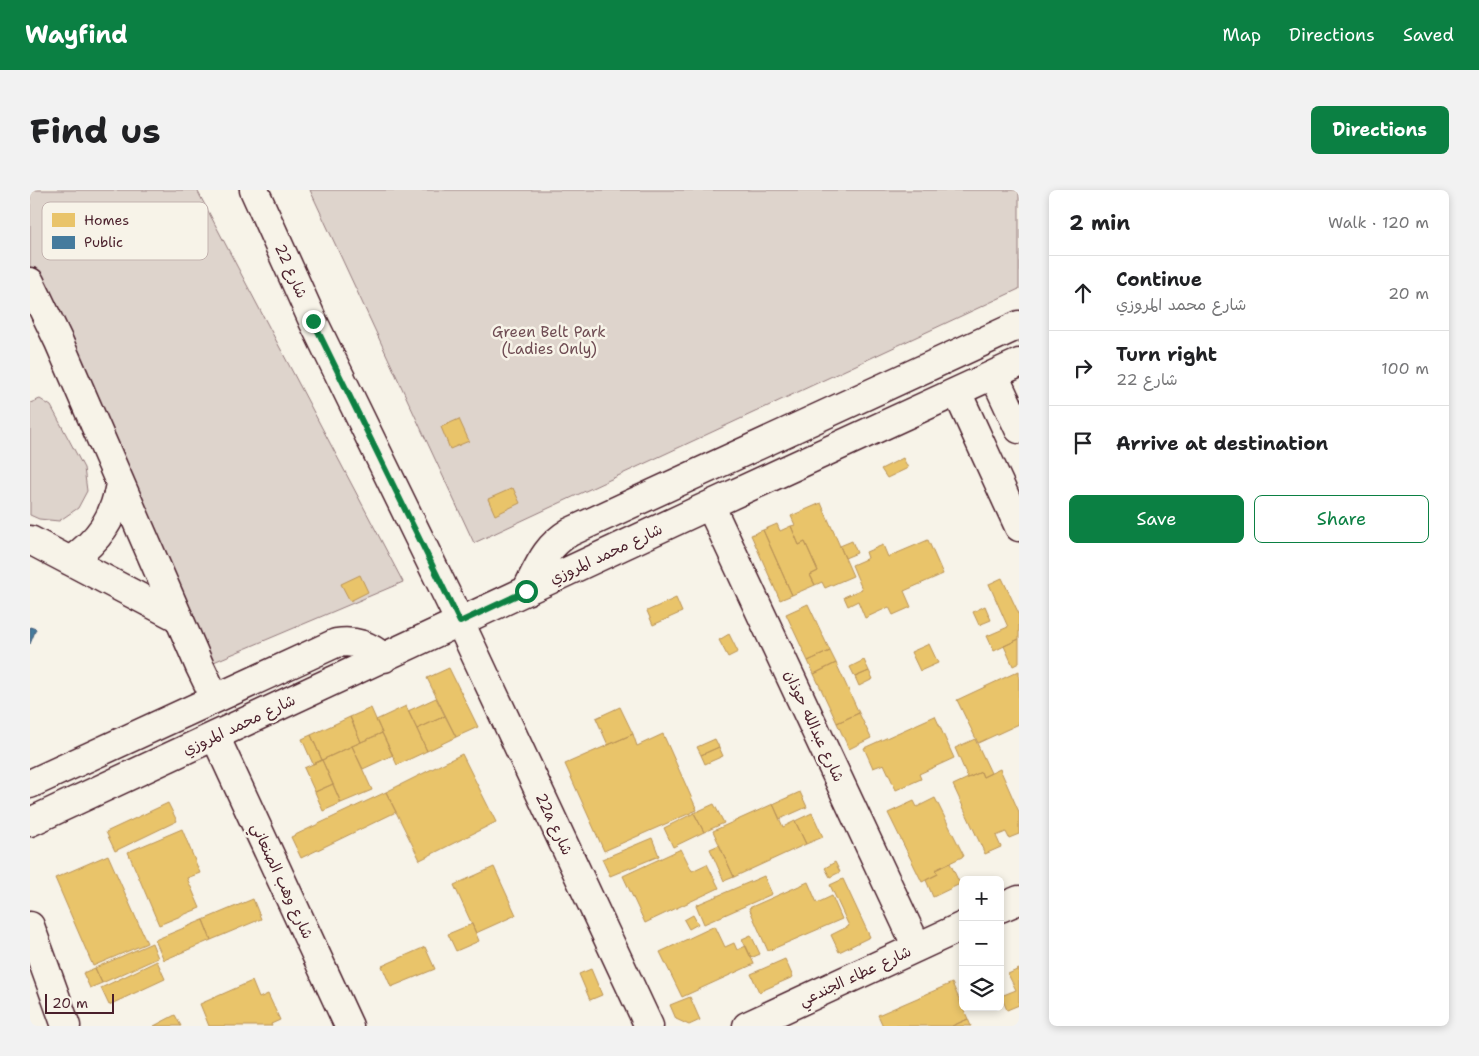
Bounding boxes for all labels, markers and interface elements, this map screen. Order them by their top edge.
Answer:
text: Wayfind [25,19,128,51]
text: Map [1223,23,1261,47]
text: Directions [1289,23,1375,47]
text: Saved [1403,23,1454,47]
button: Directions [1311,106,1449,154]
text: Find us [30,107,161,154]
legend [42,202,208,260]
text: 2 min [1069,209,1130,237]
text: Homes [84,211,129,229]
text: Walk · 120 m [1328,212,1429,233]
text: Public [84,233,123,251]
street label: شارع 22 [270,241,312,301]
text: Continue [1116,267,1202,292]
icon: ahead [1069,279,1097,307]
text: 20 m [1388,283,1429,304]
text: شارع محمد المروزي [1116,294,1246,315]
route end [302,310,325,333]
park label: Green Belt Park (Ladies Only) [492,322,606,359]
text: Turn right [1116,342,1217,367]
icon: right [1069,354,1097,382]
text: 100 m [1381,358,1429,379]
text: شارع 22 [1116,369,1178,390]
icon: arrive [1069,429,1097,457]
text: Arrive at destination [1116,431,1328,456]
button: Save [1069,495,1244,543]
button: Share [1254,495,1429,543]
street label: شارع محمد المروزي [546,519,666,590]
route start [515,580,538,603]
street label: شارع عبدالله حوذان [779,667,849,785]
street label: شارع محمد المروزي [179,690,299,761]
street label: 22a شارع [531,790,577,858]
street label: شارع وهب الصنعاني [244,820,318,943]
map controls [959,876,1004,1011]
button: + [959,876,1004,921]
button: − [959,921,1004,966]
street label: شارع عطاء الجندعي [796,941,916,1014]
button: layers [959,966,1004,1011]
scale bar [45,991,114,1014]
text: 20 m [52,994,88,1012]

